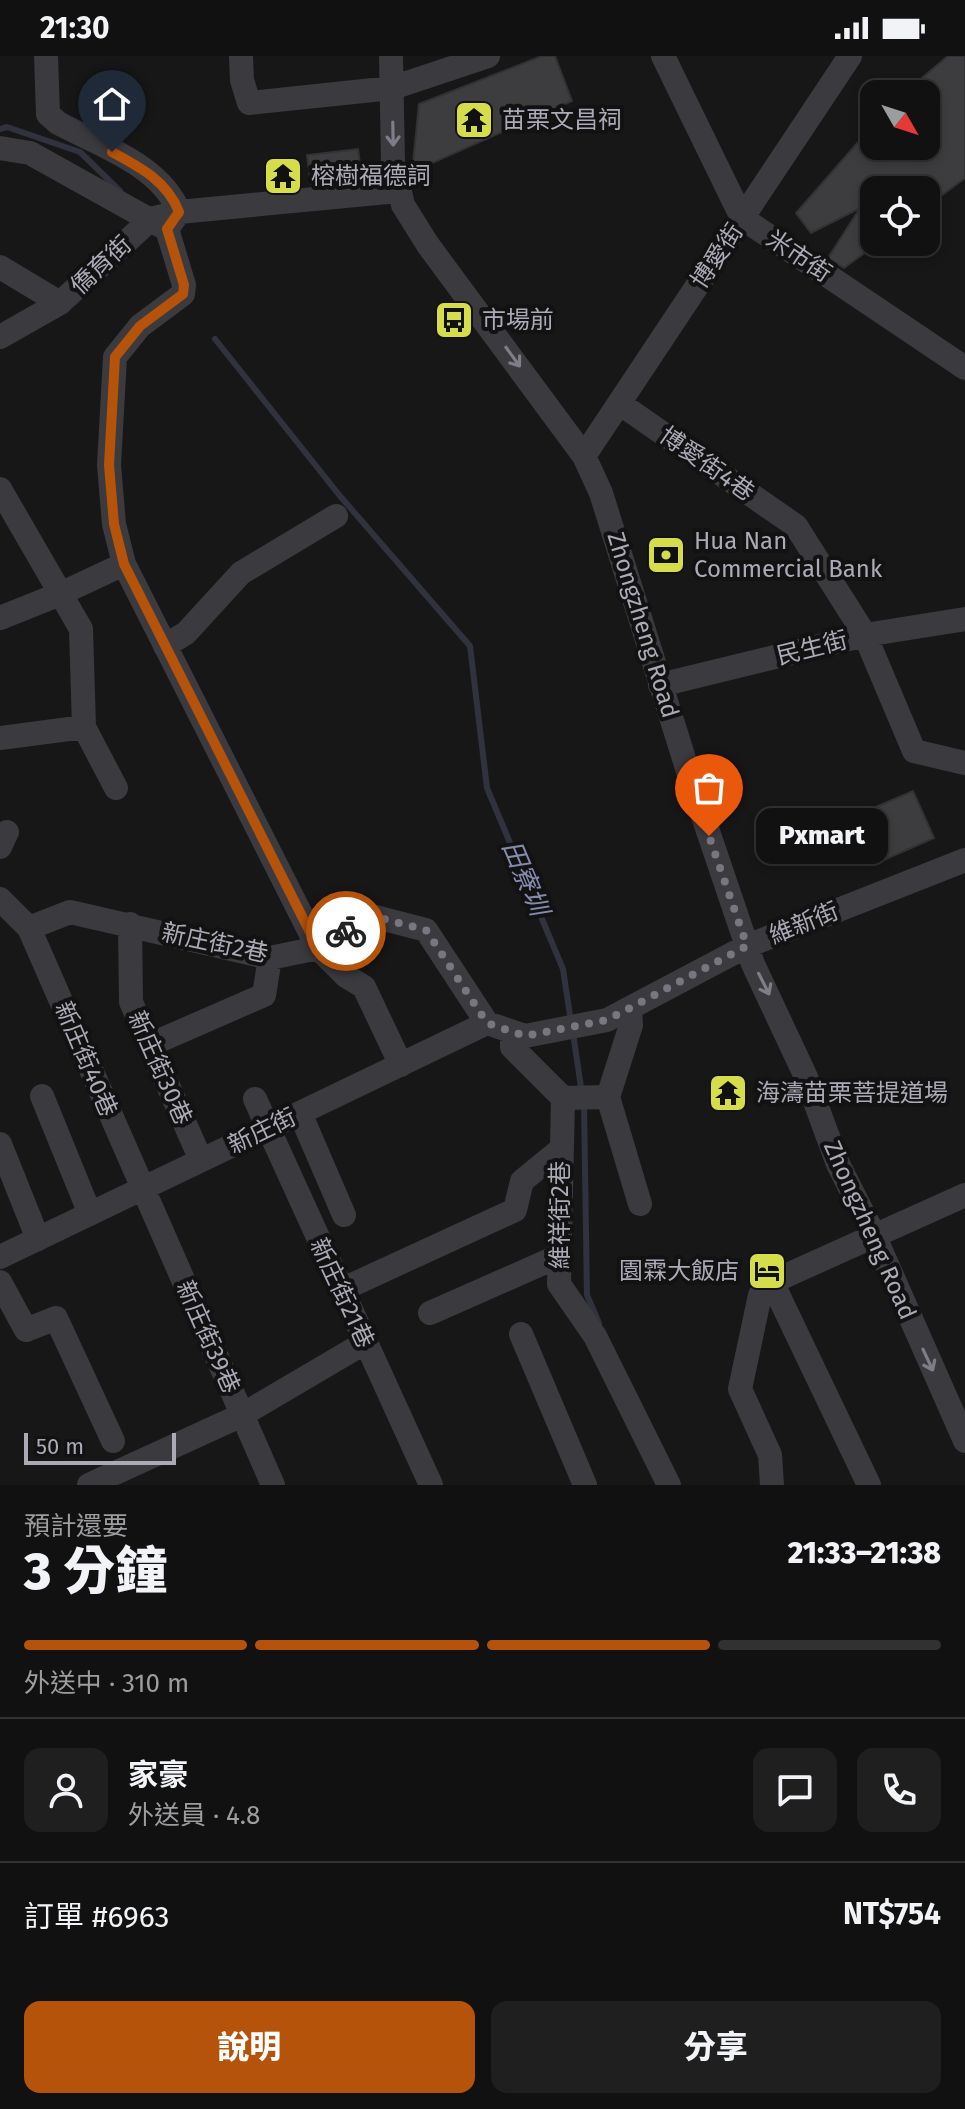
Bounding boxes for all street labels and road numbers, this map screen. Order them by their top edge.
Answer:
street label: 博愛街 [685,218,749,294]
street label: 米市街 [761,224,837,288]
street label: 僑育街 [65,230,137,300]
street label: 博愛街4巷 [654,421,760,507]
street label: Zhongzheng Road [601,529,685,721]
street label: 民生街 [774,626,850,670]
street label: 維新街 [765,897,843,949]
street label: 新庄街2巷 [159,918,271,968]
street label: 新庄街40巷 [49,997,123,1121]
street label: 新庄街30巷 [123,1007,197,1129]
street label: 新庄街 [224,1103,300,1159]
street label: Zhongzheng Road [818,1136,922,1324]
street label: 維祥街2巷 [546,1161,574,1269]
street label: 新庄街21巷 [304,1234,380,1352]
street label: 新庄街39巷 [171,1276,245,1398]

